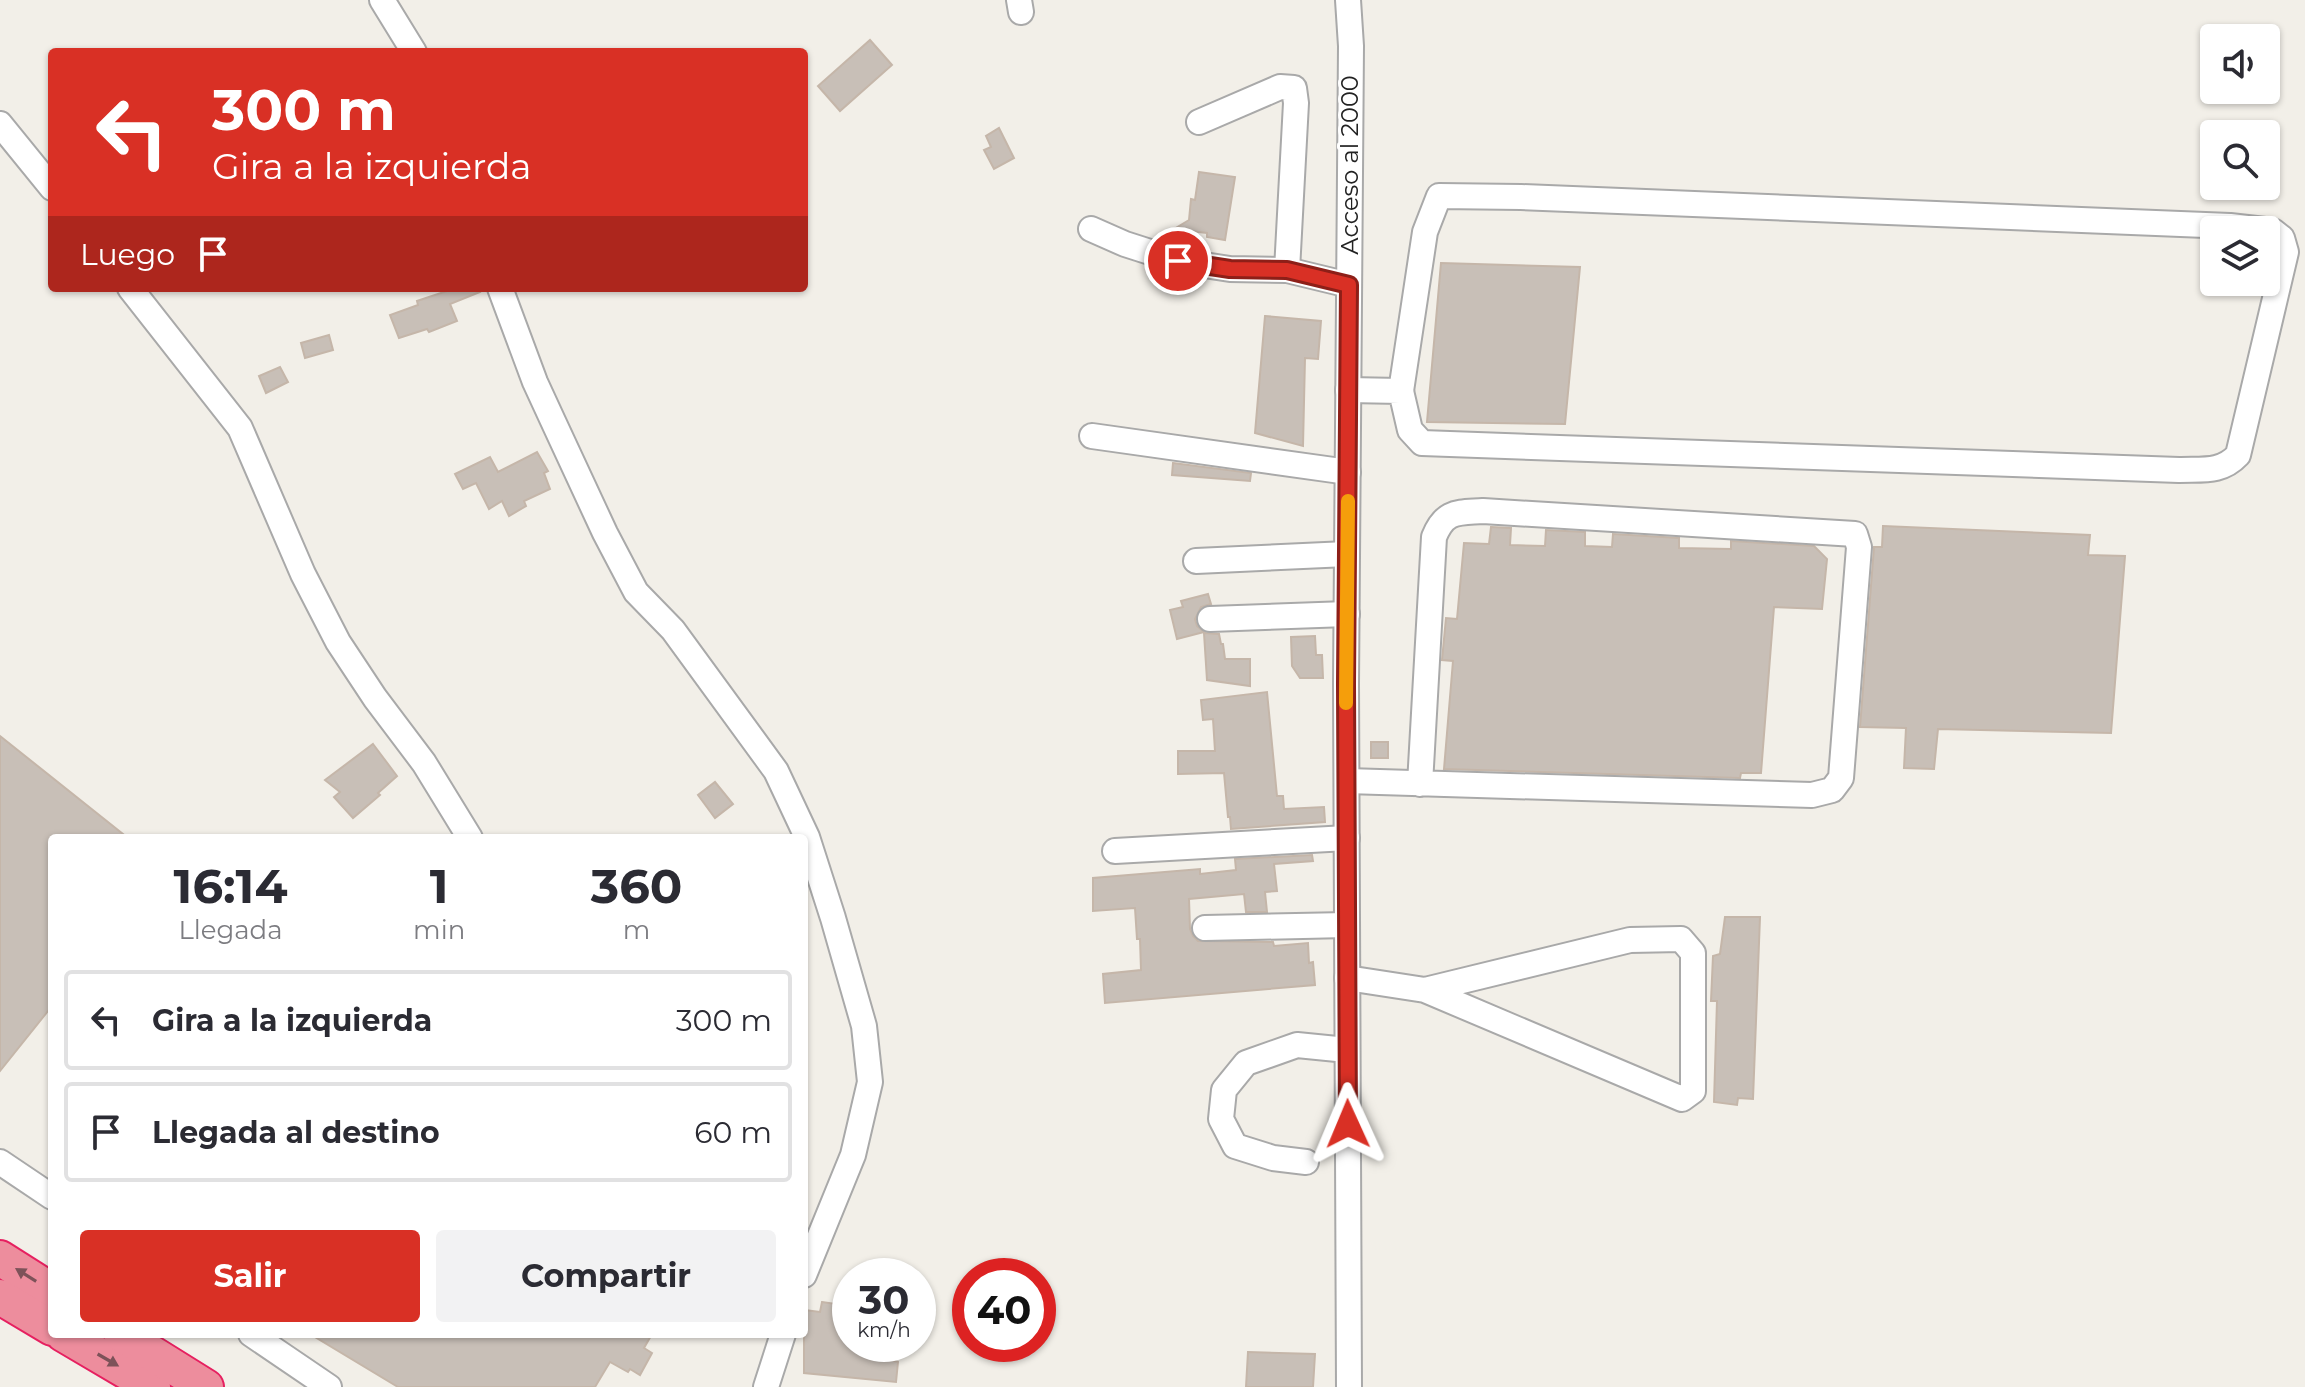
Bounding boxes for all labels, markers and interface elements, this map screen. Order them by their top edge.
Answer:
map controls [2200,24,2280,296]
button: sound [2200,24,2280,104]
street label: Acceso al 2000 [1335,75,1364,255]
text: 300 m [212,76,396,144]
icon: left [80,80,184,184]
button: search [2200,120,2280,200]
text: Gira a la izquierda [212,144,532,188]
button: layers [2200,216,2280,296]
pin [1144,227,1212,295]
icon: arrive [191,232,235,276]
text: Luego [80,236,175,273]
icon: arrive [1156,239,1200,283]
text: 16:14 [174,857,287,915]
text: 1 [430,857,449,915]
text: 360 [591,857,682,915]
text: Llegada [178,914,283,946]
text: min [413,914,465,946]
text: m [623,914,650,946]
icon: left [84,998,128,1042]
text: Gira a la izquierda [152,1002,432,1039]
text: 300 m [676,1002,772,1039]
position arrow [1306,1082,1390,1166]
icon: arrive [84,1110,128,1154]
text: Llegada al destino [152,1114,440,1151]
text: 60 m [694,1114,772,1151]
button: Salir [80,1230,420,1322]
button: Compartir [436,1230,776,1322]
speed limit sign: 40 [952,1258,1056,1362]
one-way arrow [15,1268,37,1282]
text: 30 [859,1275,909,1324]
text: km/h [857,1318,911,1342]
one-way arrow [97,1353,119,1367]

